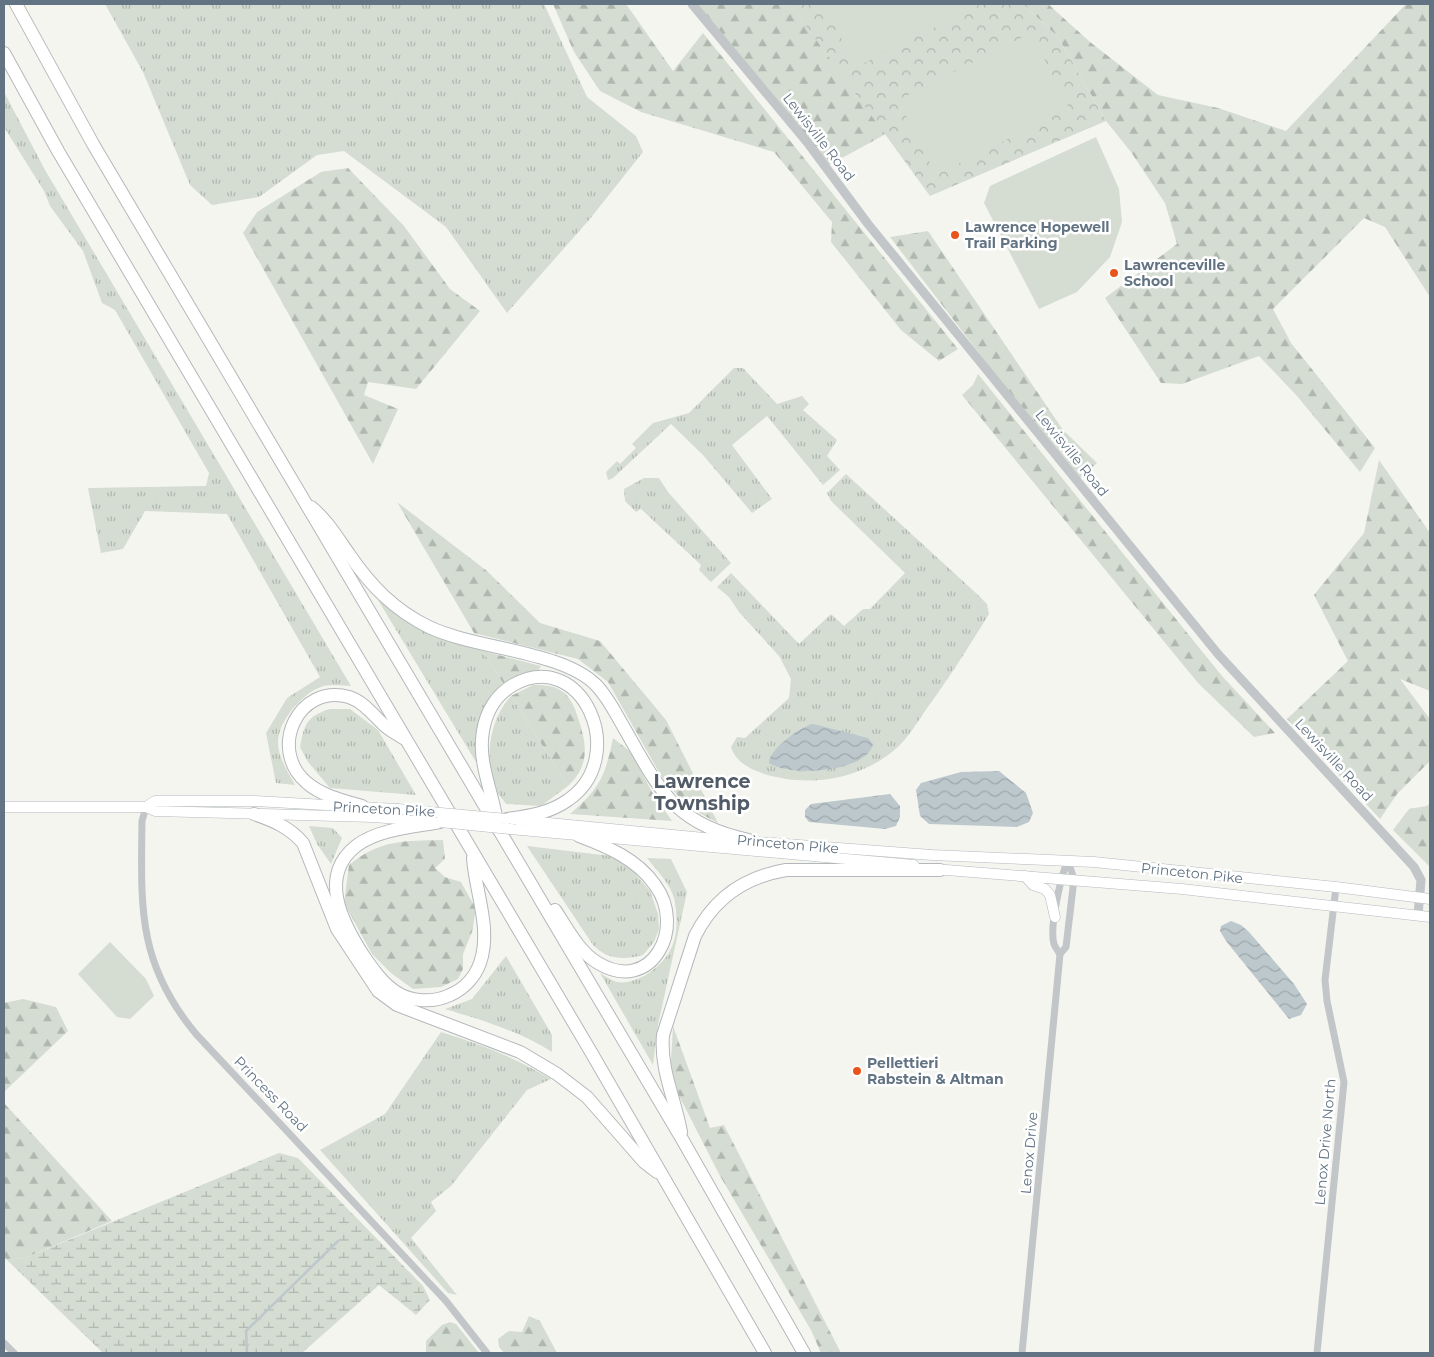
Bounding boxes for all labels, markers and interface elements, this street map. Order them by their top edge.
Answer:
street label: Lewisville Road [779,89,859,185]
place label: Lawrence Hopewell Trail Parking [965,218,1110,252]
marker: Lawrence Hopewell Trail Parking [949,229,961,241]
place label: Lawrenceville School [1124,256,1225,290]
marker: Lawrenceville School [1108,267,1120,279]
street label: Lewisville Road [1031,406,1113,500]
street label: Lewisville Road [1291,715,1377,805]
district label: Lawrence Township [653,770,751,815]
street label: Princeton Pike [332,797,436,821]
street label: Princeton Pike [736,831,840,857]
street label: Princeton Pike [1140,859,1244,887]
street label: Princess Road [230,1052,312,1136]
place label: Pellettieri Rabstein & Altman [867,1054,1004,1088]
marker: Pellettieri Rabstein & Altman [851,1065,863,1077]
street label: Lenox Drive North [1310,1078,1340,1206]
street label: Lenox Drive [1016,1111,1042,1195]

